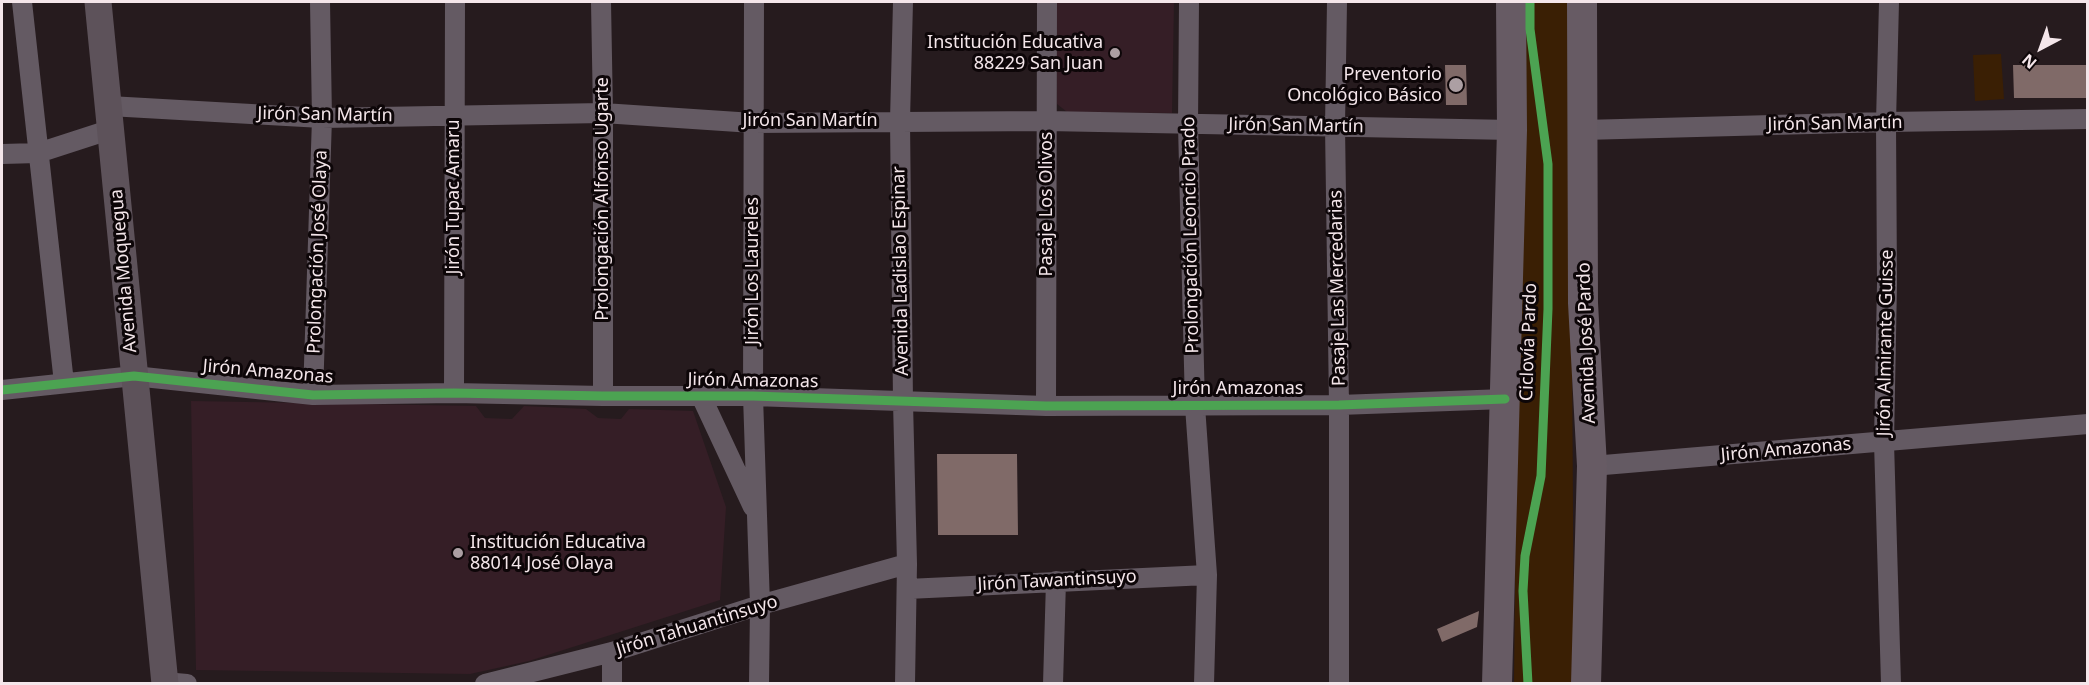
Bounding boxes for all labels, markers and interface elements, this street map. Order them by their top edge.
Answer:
north arrow [2011,18,2071,78]
place label: Institución Educativa 88229 San Juan [927,32,1103,74]
marker: Institución Educativa 88229 San Juan [1108,46,1122,60]
text: N [2017,49,2041,74]
place label: Preventorio Oncológico Básico [1287,64,1442,106]
marker: Preventorio Oncológico Básico [1447,76,1465,94]
street label: Prolongación Alfonso Ugarte [592,77,614,321]
street label: Jirón San Martín [257,103,393,127]
street label: Jirón San Martín [742,110,878,132]
street label: Jirón San Martín [1767,112,1903,136]
street label: Jirón San Martín [1228,114,1364,138]
street label: Prolongación Leoncio Prado [1178,116,1204,354]
street label: Jirón Tupac Amaru [443,119,465,275]
street label: Pasaje Los Olivos [1036,132,1058,276]
street label: Prolongación José Olaya [304,150,332,354]
street label: Avenida Ladislao Espinar [888,166,914,376]
street label: Avenida Moquegua [106,188,142,354]
street label: Pasaje Las Mercedarias [1325,190,1351,386]
street label: Jirón Los Laureles [742,197,764,345]
street label: Jirón Almirante Guisse [1874,249,1898,437]
street label: Avenida José Pardo [1573,262,1601,424]
street label: Ciclovía Pardo [1516,282,1542,402]
street label: Jirón Amazonas [202,356,334,388]
street label: Jirón Amazonas [687,369,819,393]
street label: Jirón Amazonas [1173,378,1303,400]
street label: Jirón Amazonas [1720,434,1852,466]
place label: Institución Educativa 88014 José Olaya [470,532,646,574]
marker: Institución Educativa 88014 José Olaya [451,546,465,560]
street label: Jirón Tawantinsuyo [977,566,1137,596]
street label: Jirón Tahuantinsuyo [614,591,780,661]

